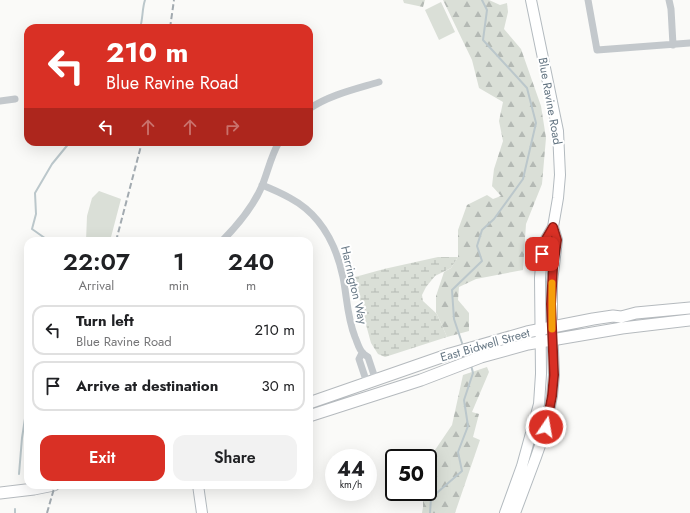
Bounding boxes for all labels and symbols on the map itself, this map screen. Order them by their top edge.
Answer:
street label: Blue Ravine Road [533,56,567,146]
pin [525,237,559,271]
street label: Harrington Way [336,244,372,327]
street label: East Bidwell Street [438,324,532,366]
position arrow [525,406,567,448]
speed limit sign: 50 [385,449,437,501]

